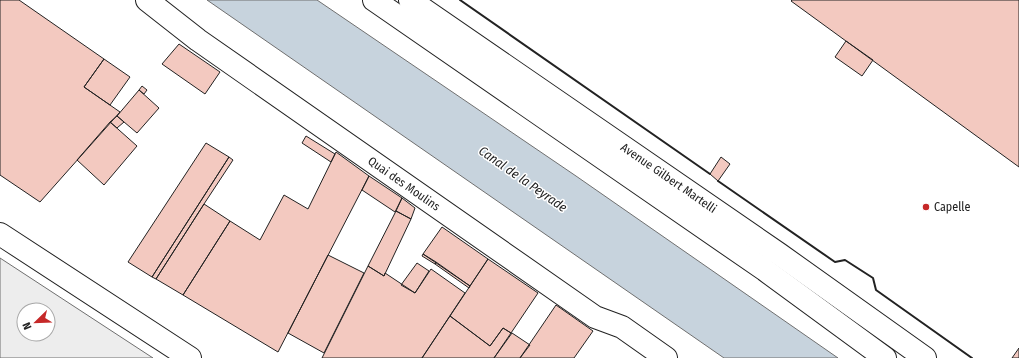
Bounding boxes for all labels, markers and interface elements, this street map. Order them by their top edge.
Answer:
street label: Avenue Gilbert Martelli [618,140,719,216]
water label: Canal de la Peyrade [476,143,570,215]
street label: Quai des Moulins [365,154,443,214]
place label: Capelle [934,200,970,214]
marker: Capelle [921,202,931,212]
north arrow [16,302,56,342]
text: N [20,320,35,331]

